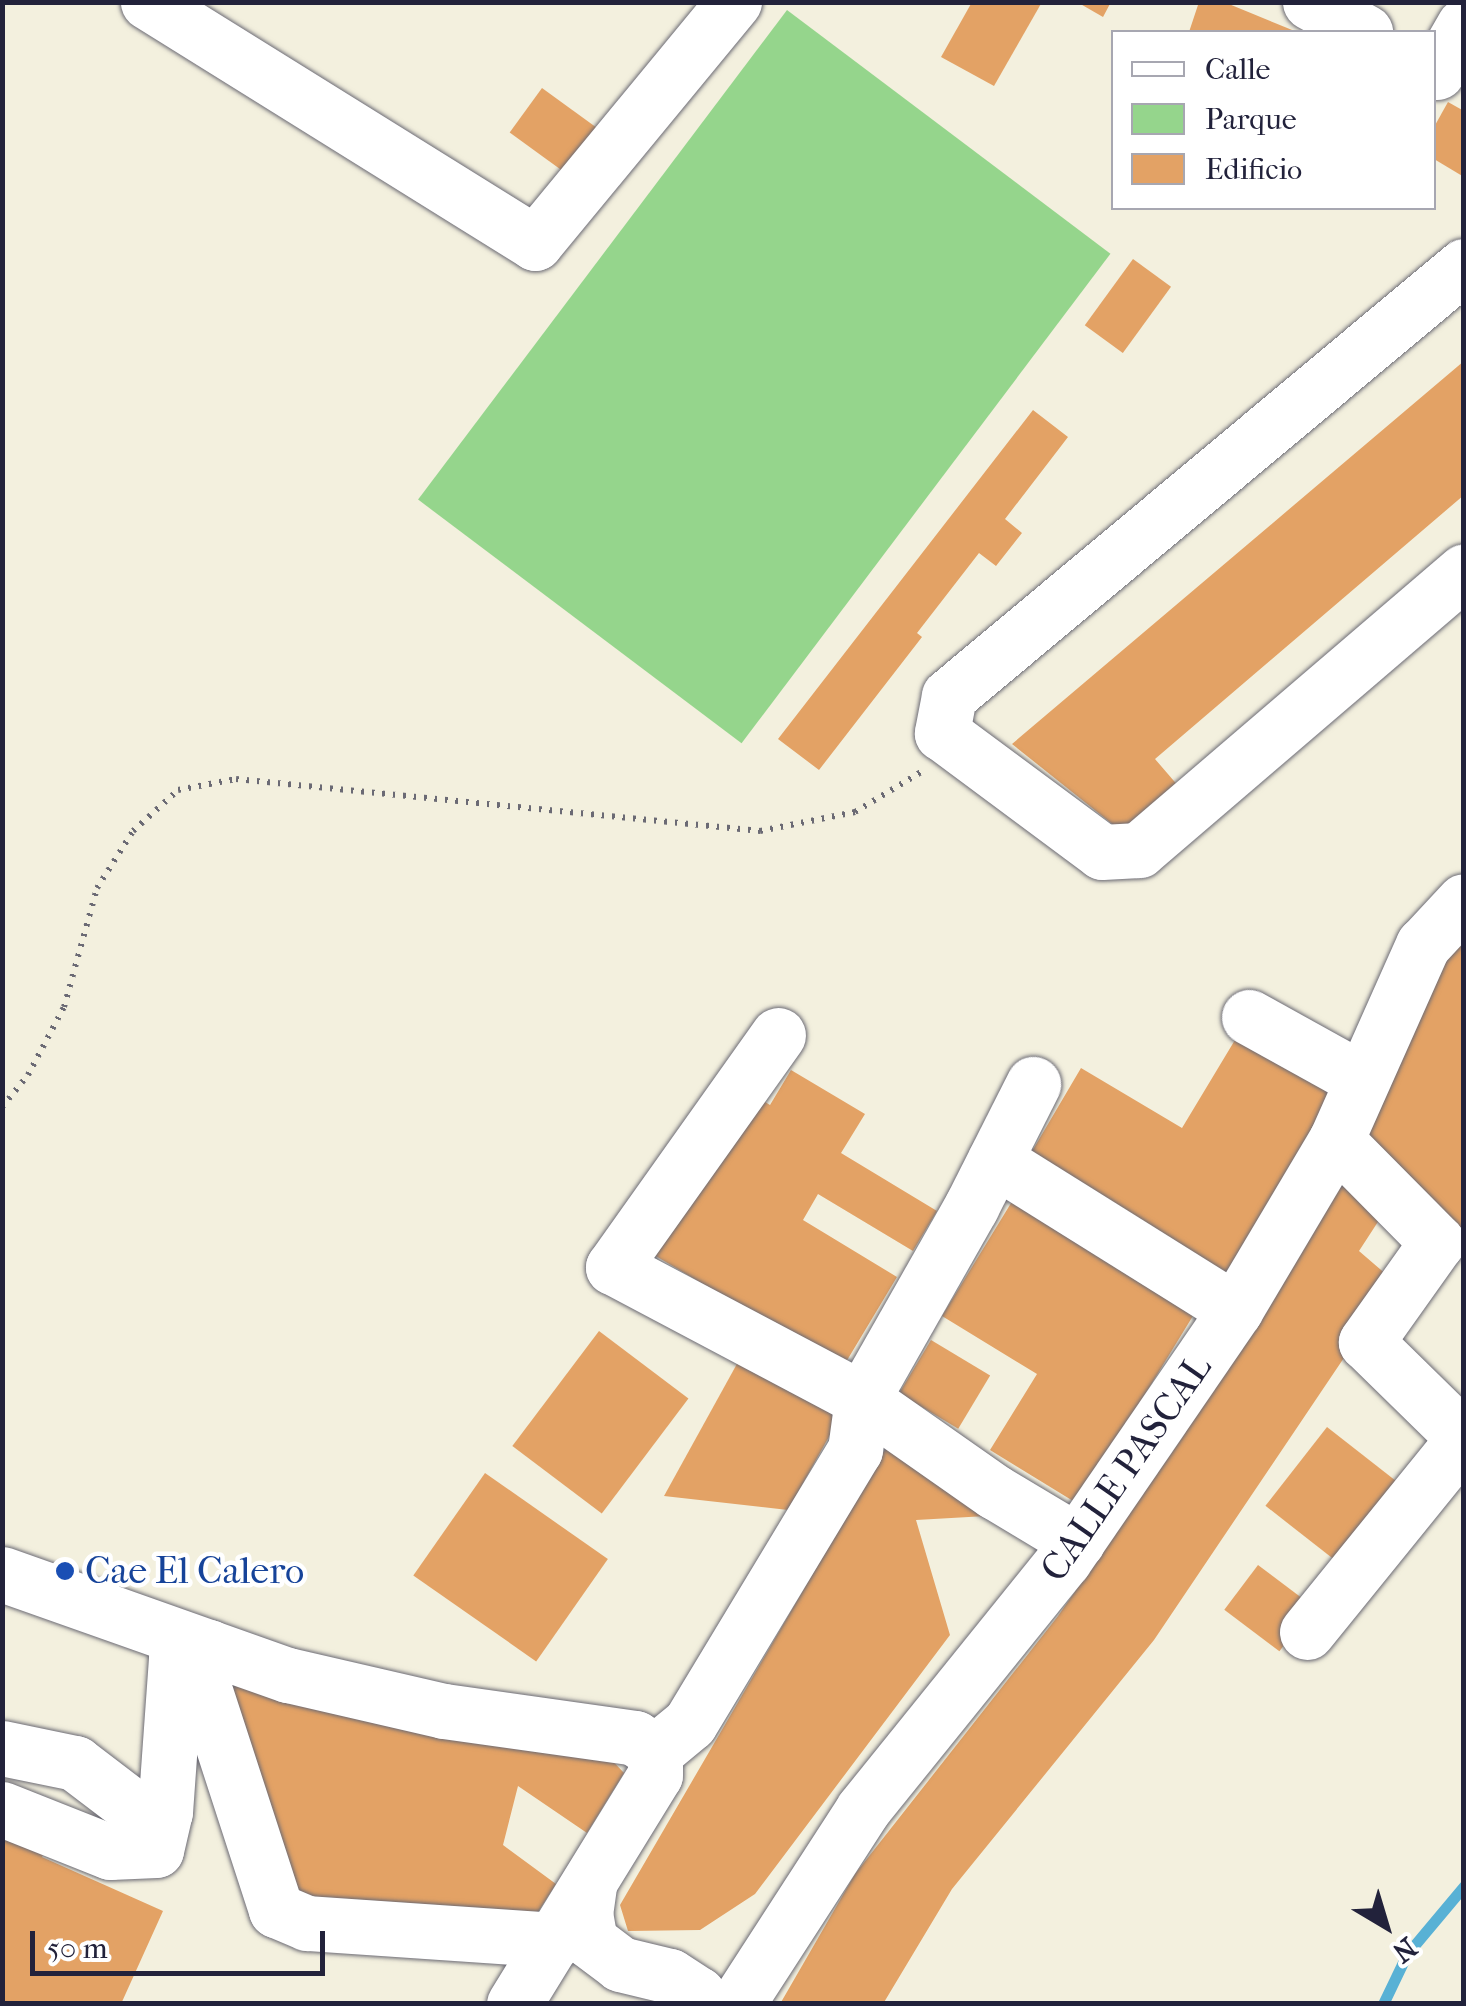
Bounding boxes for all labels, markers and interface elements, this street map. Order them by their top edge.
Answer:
legend [1111,30,1436,210]
text: Calle [1205,52,1270,87]
text: Parque [1205,102,1297,137]
text: Edificio [1205,152,1302,187]
street label: CALLE PASCAL [1031,1346,1221,1590]
place label: Cae El Calero [85,1548,304,1594]
marker: Cae El Calero [54,1560,76,1582]
north arrow [1336,1876,1436,1976]
scale bar [35,1911,330,1973]
text: N [1386,1930,1423,1970]
text: 50 m [47,1931,108,1966]

